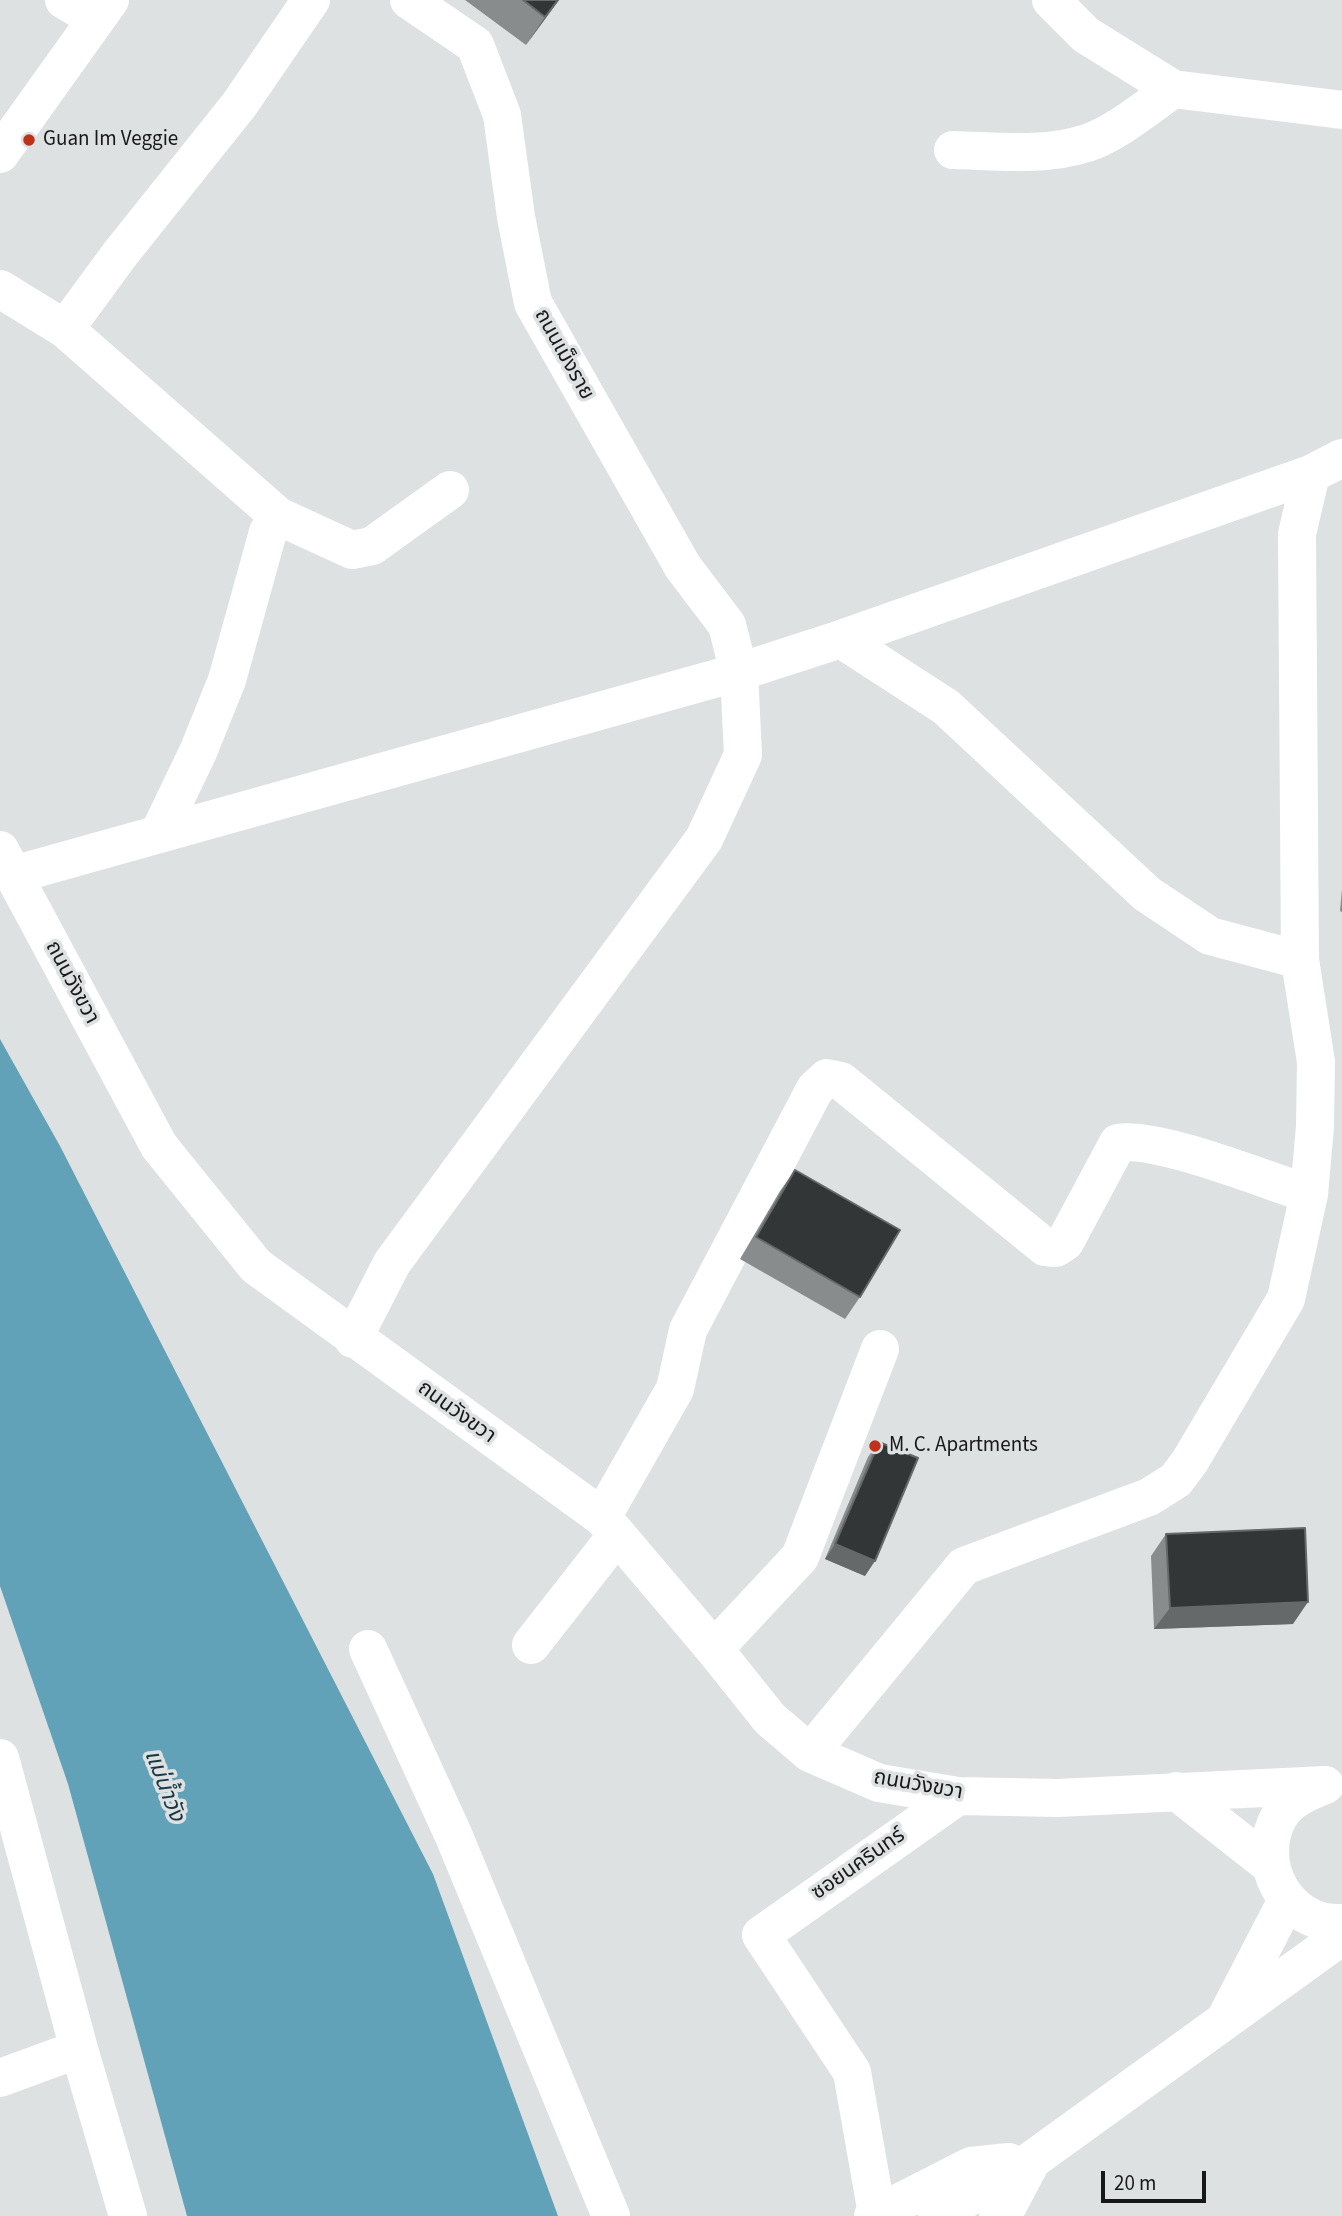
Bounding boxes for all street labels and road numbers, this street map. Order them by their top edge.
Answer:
street label: ถนนเม็งราย [528,305,598,405]
street label: ถนนวังขวา [39,937,103,1029]
street label: ถนนวังขวา [412,1376,500,1450]
street label: ถนนวังขวา [871,1766,965,1806]
street label: ซอยนครินทร์ [807,1824,911,1906]

